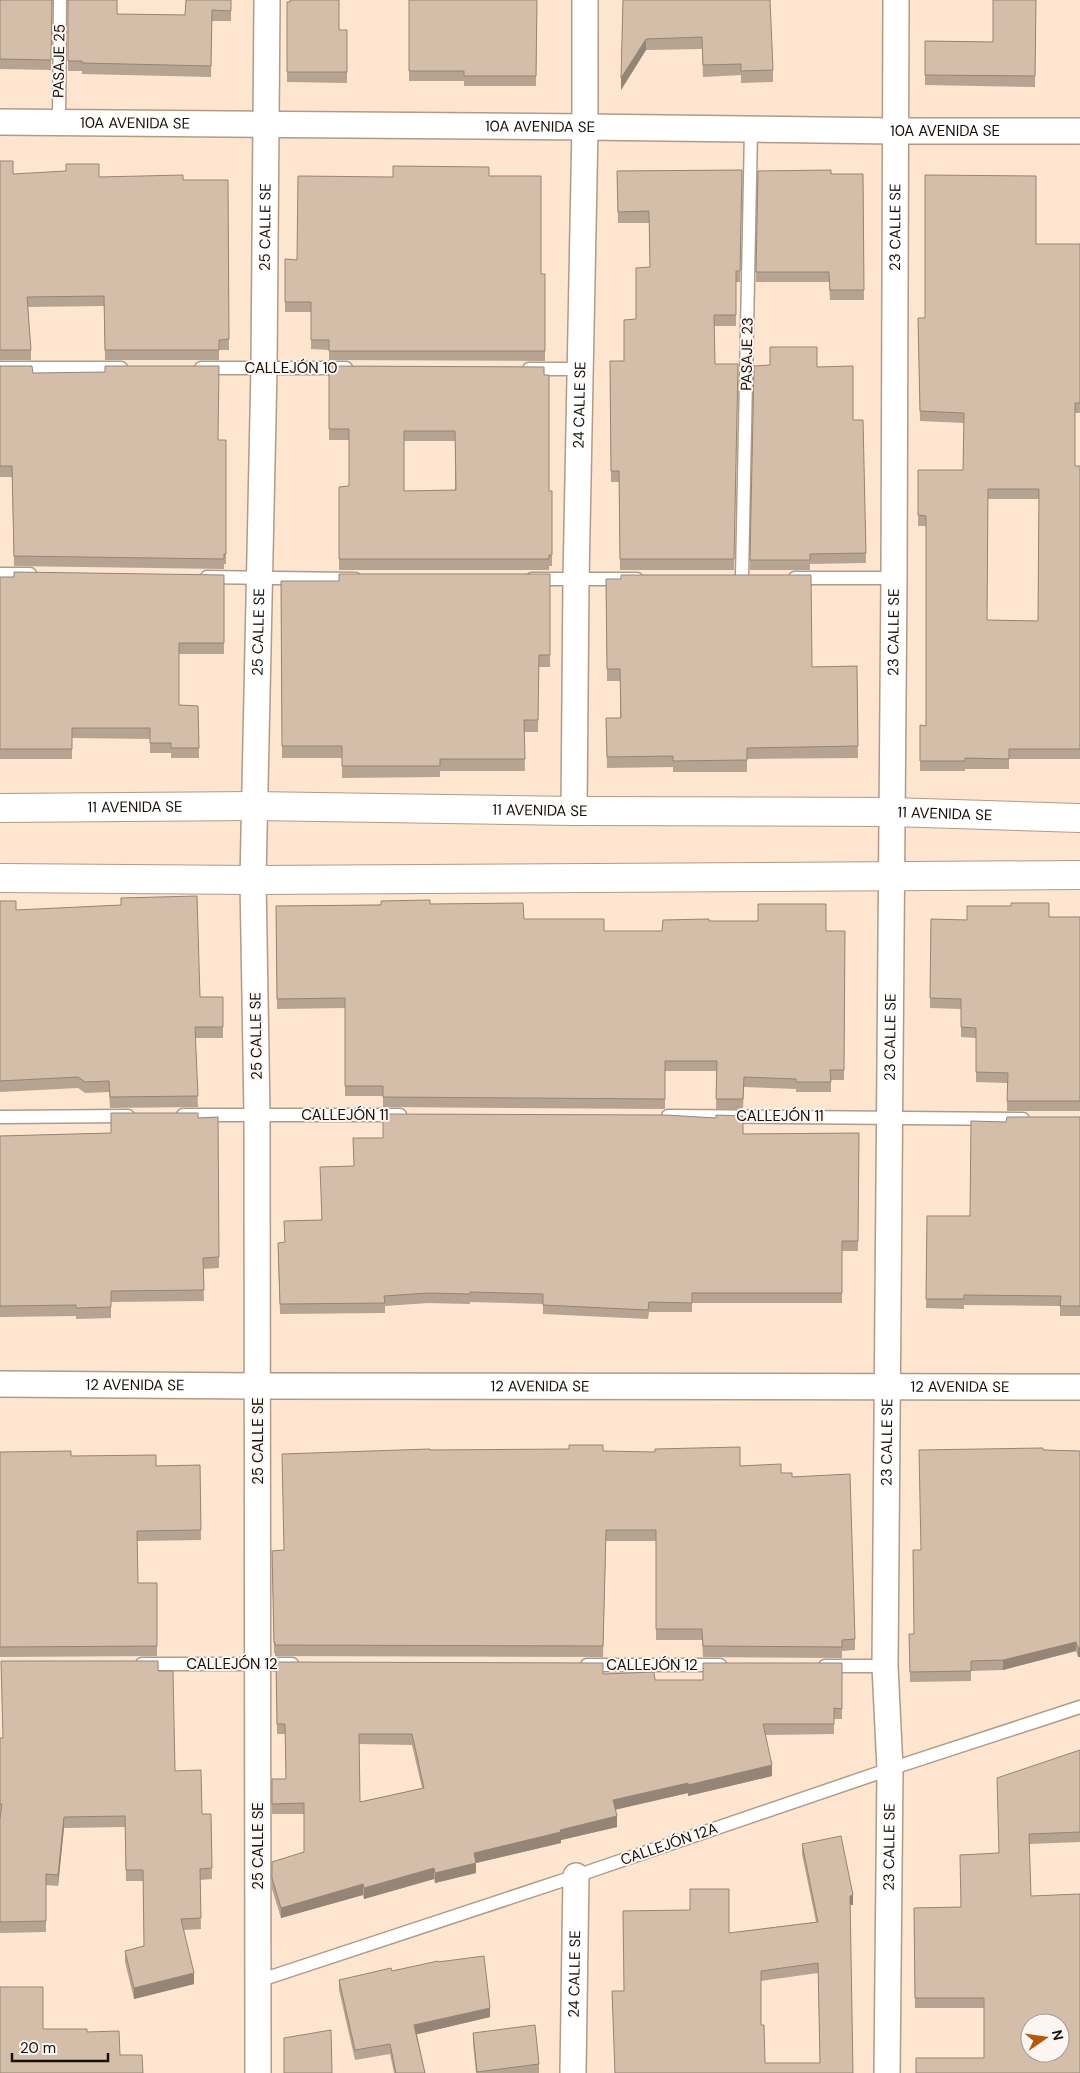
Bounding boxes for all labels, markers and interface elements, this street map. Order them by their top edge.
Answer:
street label: PASAJE 25 [48,24,70,98]
street label: 10A AVENIDA SE [80,113,190,134]
street label: 10A AVENIDA SE [485,116,595,137]
street label: 10A AVENIDA SE [890,121,1000,141]
street label: 25 CALLE SE [255,183,276,271]
street label: 23 CALLE SE [885,183,905,271]
street label: PASAJE 23 [736,317,758,391]
street label: CALLEJÓN 10 [244,358,338,378]
street label: 24 CALLE SE [569,361,590,449]
street label: 25 CALLE SE [247,588,269,676]
street label: 23 CALLE SE [883,588,904,676]
street label: 11 AVENIDA SE [87,797,183,817]
street label: 11 AVENIDA SE [492,800,588,821]
street label: 11 AVENIDA SE [897,802,993,825]
street label: 25 CALLE SE [245,992,267,1080]
street label: 23 CALLE SE [880,993,901,1081]
street label: CALLEJÓN 11 [301,1105,389,1125]
street label: CALLEJÓN 11 [736,1106,824,1126]
street label: 12 AVENIDA SE [85,1375,185,1395]
street label: 12 AVENIDA SE [490,1376,590,1396]
street label: 12 AVENIDA SE [910,1377,1010,1397]
street label: 25 CALLE SE [248,1397,268,1485]
street label: 23 CALLE SE [876,1398,897,1486]
street label: CALLEJÓN 12 [186,1654,278,1674]
street label: CALLEJÓN 12 [606,1655,698,1675]
street label: 25 CALLE SE [248,1802,268,1890]
street label: 23 CALLE SE [879,1803,900,1891]
street label: CALLEJÓN 12A [618,1818,720,1870]
street label: 24 CALLE SE [564,1930,585,2018]
north arrow [1020,2013,1070,2063]
text: N [1048,2028,1068,2042]
scale bar [12,2030,109,2062]
text: 20 m [20,2038,56,2058]

